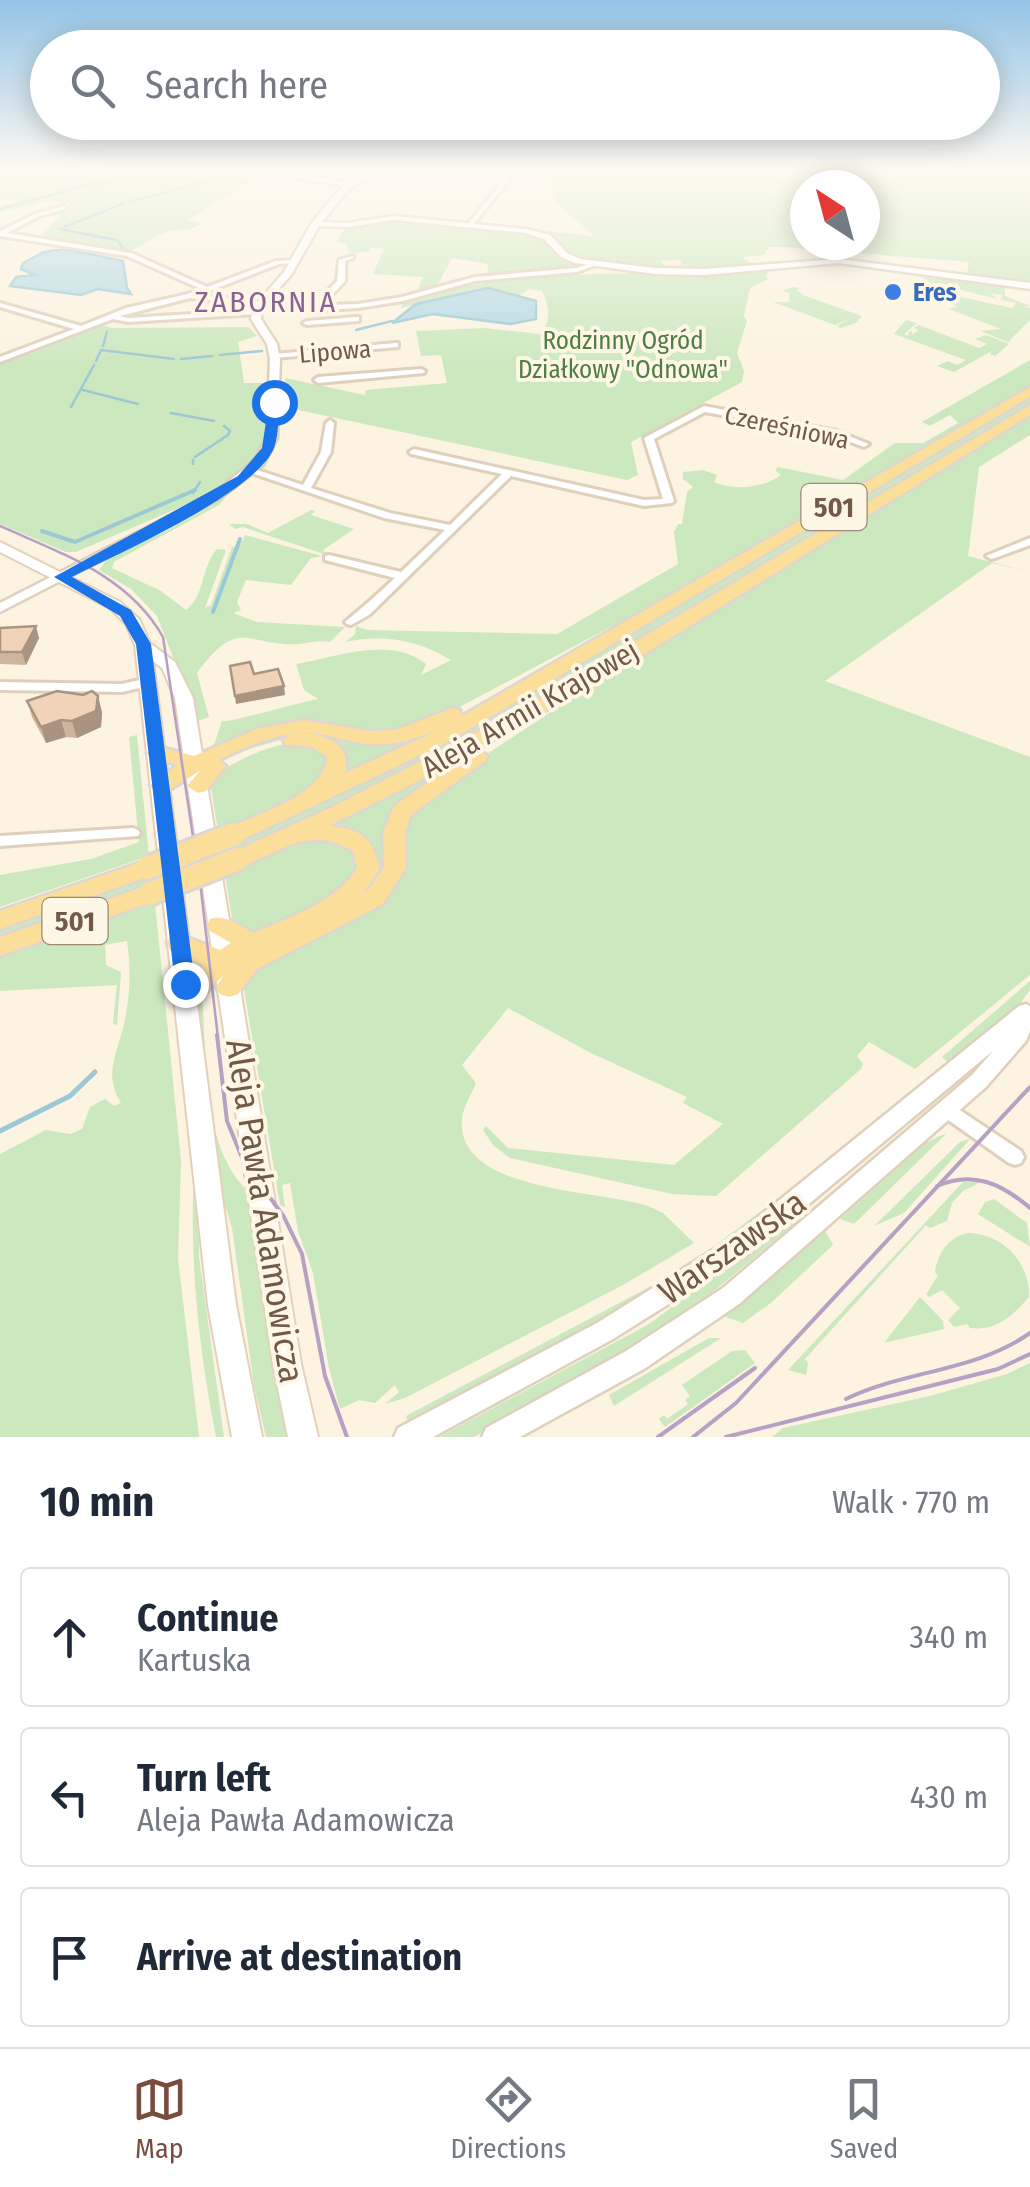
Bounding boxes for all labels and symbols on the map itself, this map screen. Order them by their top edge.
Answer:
north arrow [790,170,880,260]
place label: Eres [913,278,957,308]
marker: Eres [882,281,904,303]
district label: ZABORNIA [194,284,338,320]
park label: Rodzinny Ogród Działkowy "Odnowa" [518,326,728,385]
street label: Lipowa [298,334,372,370]
route start [252,380,298,426]
street label: Czereśniowa [722,400,852,456]
road number: 501 [802,484,866,530]
street label: Aleja Armii Krajowej [415,632,645,786]
road number: 501 [42,898,108,944]
route end [163,962,209,1008]
street label: Aleja Pawła Adamowicza [217,1036,313,1386]
street label: Warszawska [650,1181,814,1313]

